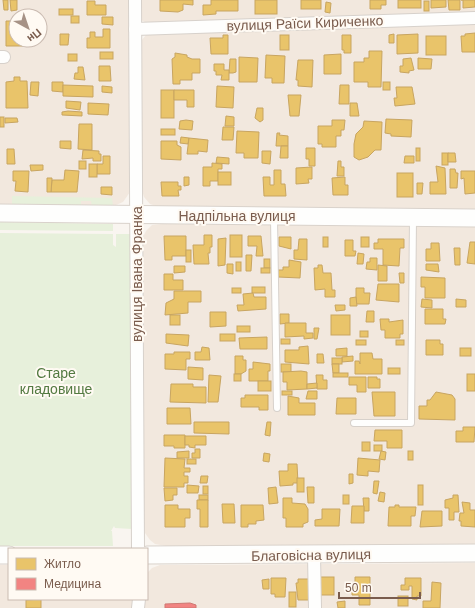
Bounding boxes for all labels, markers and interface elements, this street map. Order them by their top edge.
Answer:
north arrow [8,8,48,48]
street label: вулиця Раїси Кириченко [226,12,384,34]
text: Пн [25,26,44,45]
street label: вулиця Івана Франка [129,206,145,342]
street label: Надпільна вулиця [178,208,296,224]
park label: Старе кладовище [20,365,93,397]
street label: Благовісна вулиця [251,546,371,564]
legend [8,548,148,600]
text: Житло [44,557,81,571]
scale bar [339,574,420,600]
text: Медицина [44,577,101,591]
text: 50 m [345,581,372,595]

